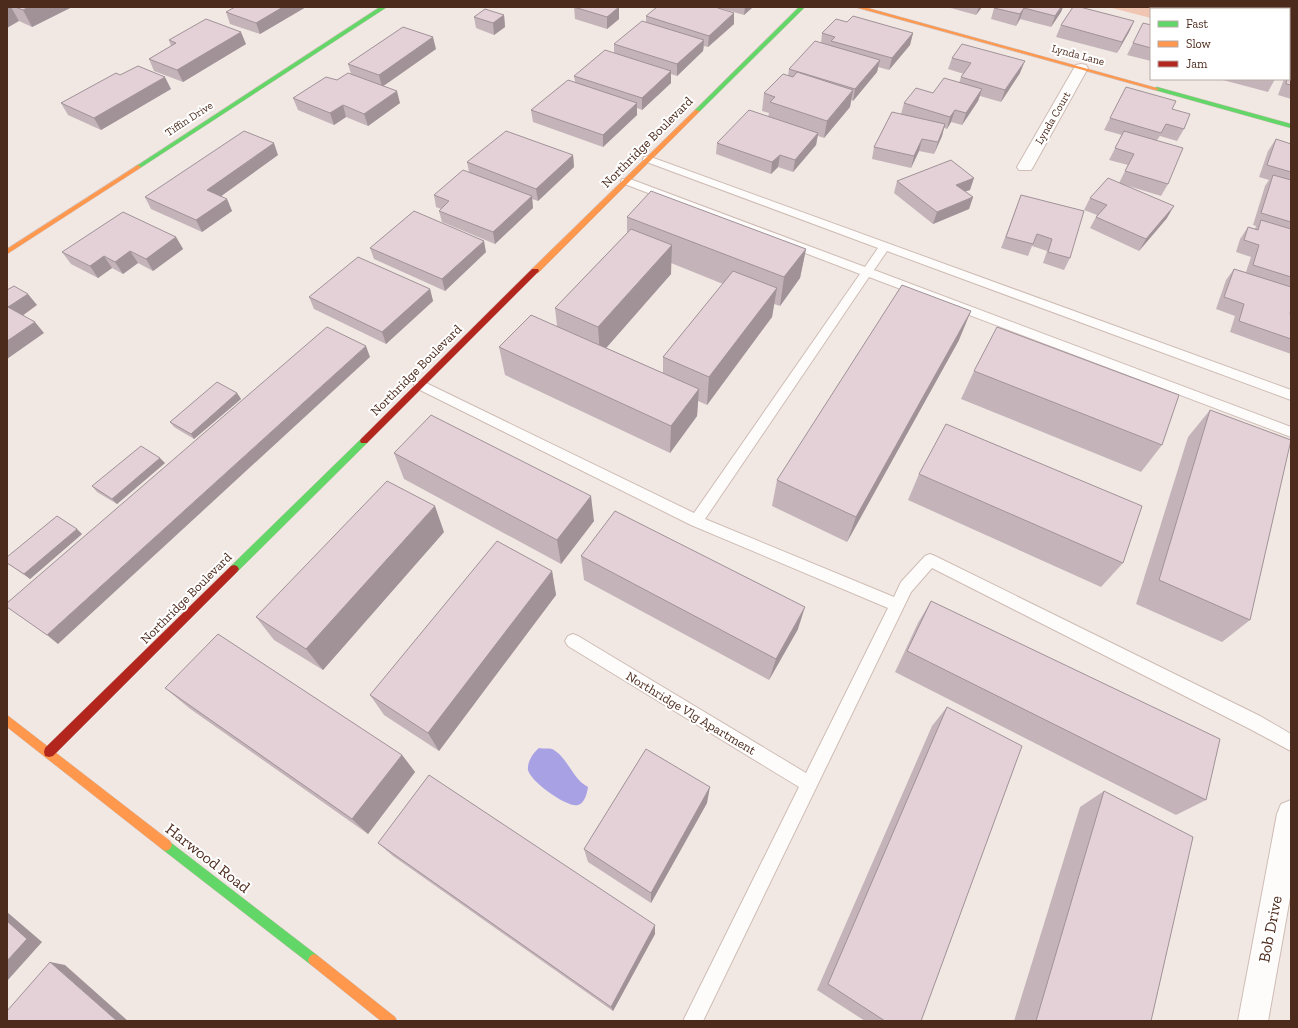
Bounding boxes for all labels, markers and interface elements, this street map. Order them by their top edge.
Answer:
legend [1150,8,1290,80]
text: Fast [1186,17,1209,31]
text: Slow [1186,37,1212,51]
street label: Lynda Lane [1050,42,1106,68]
text: Jam [1186,57,1208,71]
street label: Lynda Court [1033,88,1074,147]
street label: Northridge Boulevard [598,93,696,191]
street label: Tiffin Drive [163,99,215,139]
street label: Northridge Boulevard [367,321,465,419]
street label: Northridge Boulevard [137,549,235,647]
street label: Northridge Vlg Apartment [623,668,759,758]
street label: Harwood Road [162,819,254,897]
street label: Bob Drive [1254,894,1286,964]

